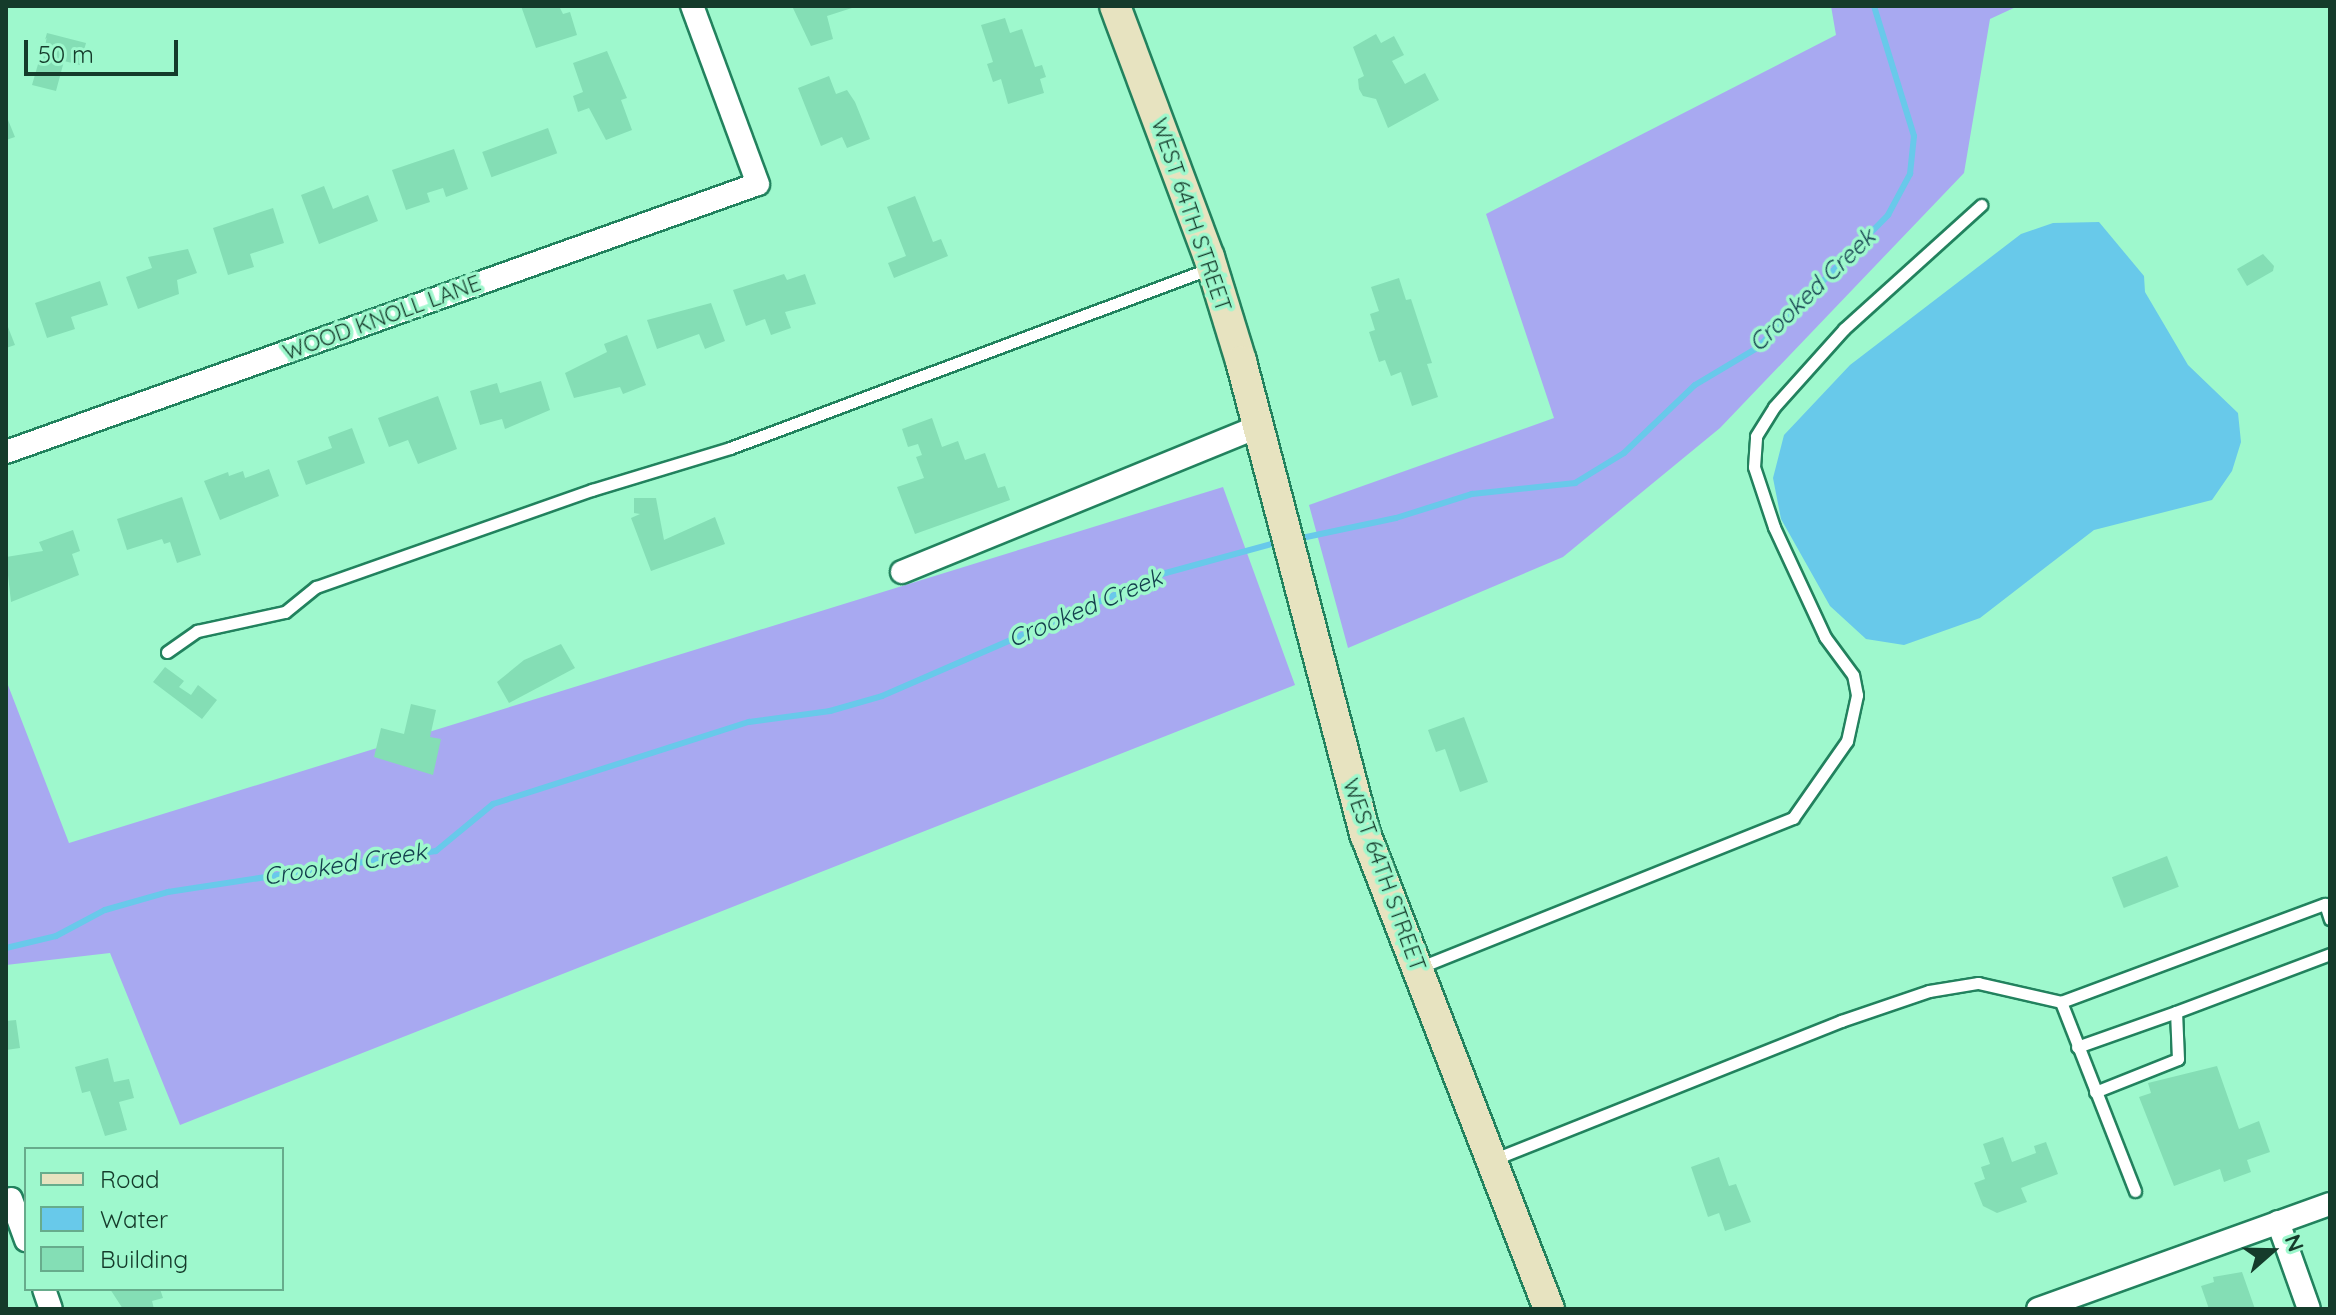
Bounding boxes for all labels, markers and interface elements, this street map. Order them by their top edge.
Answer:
scale bar [28,24,182,74]
text: 50 m [38,39,94,69]
street label: WEST 64TH STREET [1145,115,1237,315]
water label: Crooked Creek [1743,222,1881,358]
street label: WOOD KNOLL LANE [280,270,484,366]
water label: Crooked Creek [1004,563,1166,653]
street label: WEST 64TH STREET [1337,775,1431,975]
water label: Crooked Creek [261,837,429,891]
legend [24,1147,284,1291]
text: Road [100,1164,160,1194]
text: Water [100,1204,168,1234]
north arrow [2232,1211,2312,1291]
text: N [2279,1230,2310,1255]
text: Building [100,1244,188,1274]

